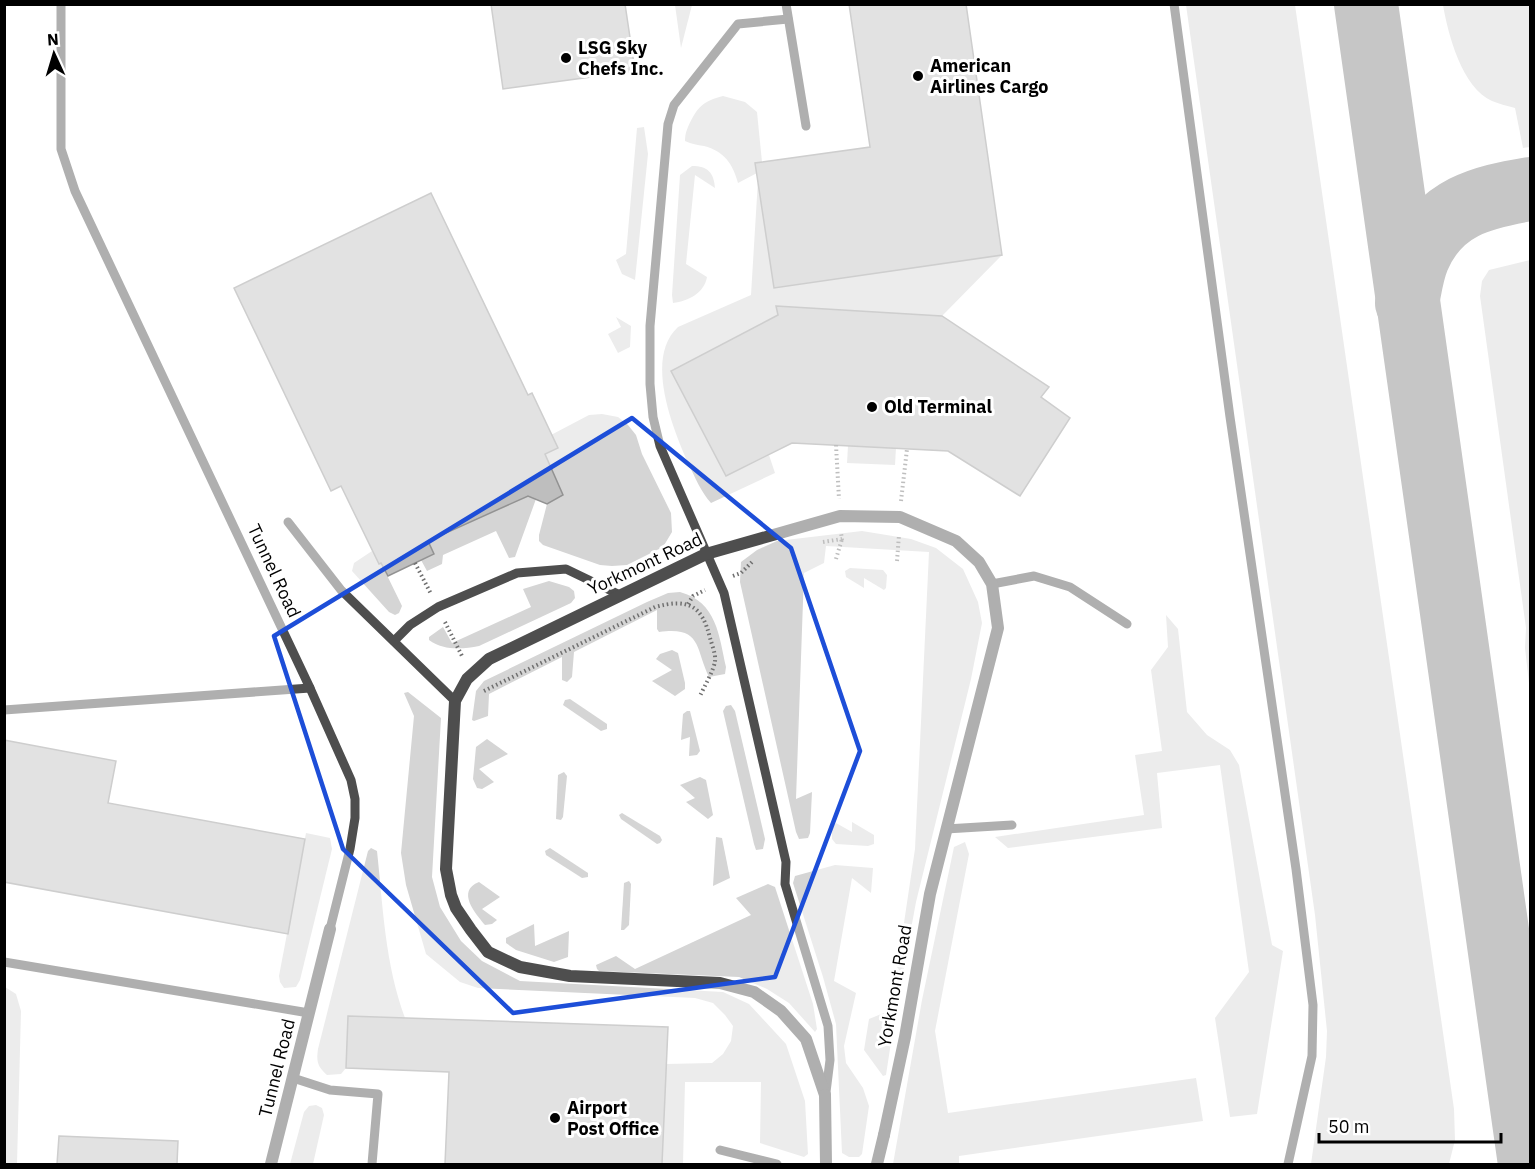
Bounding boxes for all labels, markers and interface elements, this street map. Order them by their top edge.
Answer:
north arrow [24,24,84,84]
text: N [46,29,59,49]
place label: LSG Sky Chefs Inc. [578,36,664,80]
marker: LSG Sky Chefs Inc. [559,51,573,65]
place label: American Airlines Cargo [930,54,1048,98]
marker: American Airlines Cargo [911,69,925,83]
place label: Old Terminal [884,395,992,418]
marker: Old Terminal [865,400,879,414]
street label: Tunnel Road [243,520,306,621]
street label: Yorkmont Road [584,527,706,600]
street label: Yorkmont Road [872,923,917,1049]
street label: Tunnel Road [253,1016,300,1119]
place label: Airport Post Office [567,1096,659,1140]
scale bar [1319,1106,1500,1144]
marker: Airport Post Office [548,1111,562,1125]
text: 50 m [1328,1115,1370,1138]

